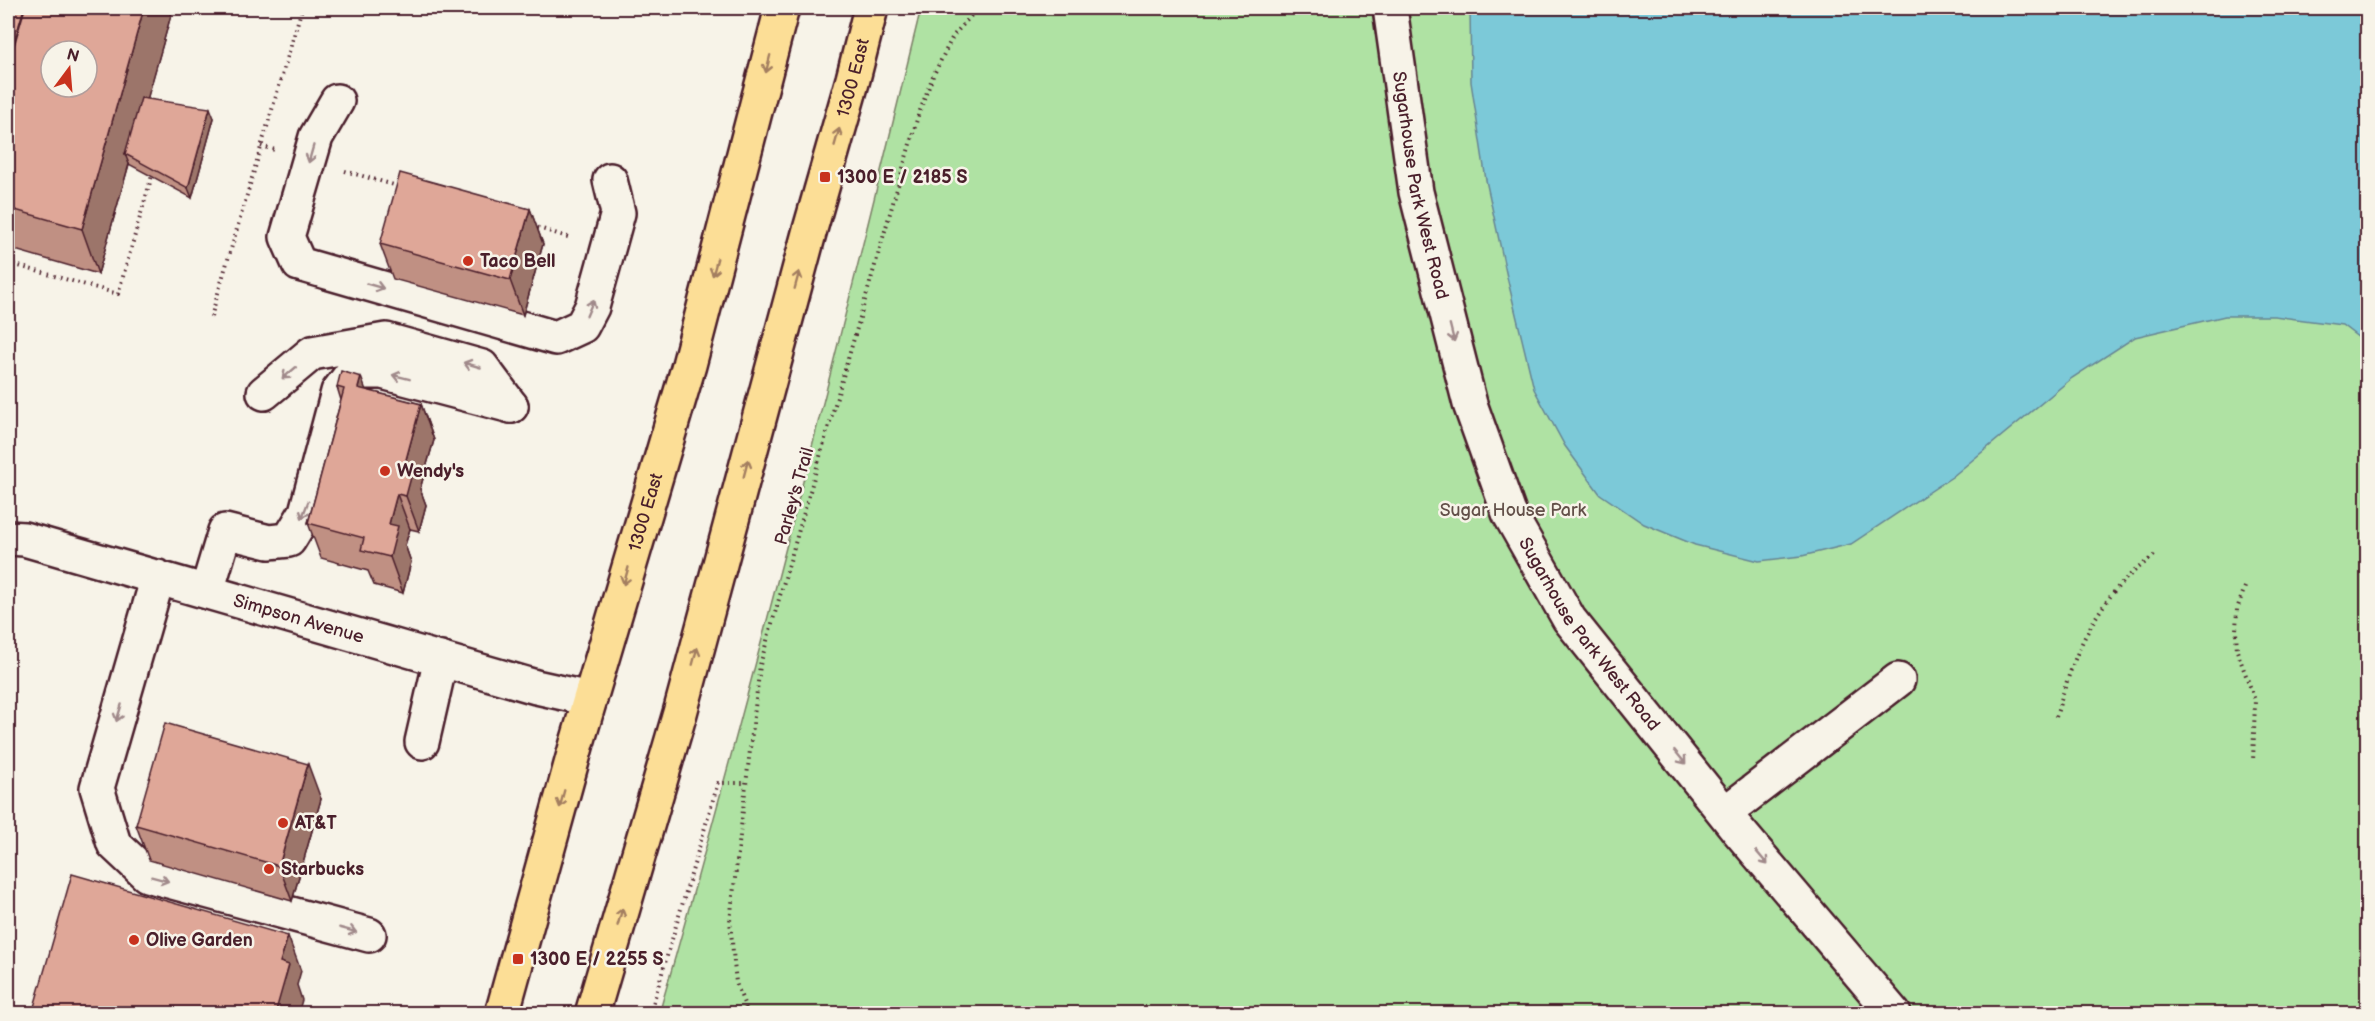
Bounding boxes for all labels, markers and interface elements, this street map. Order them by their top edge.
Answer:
street label: 1300 East [833,36,874,120]
north arrow [39,39,99,99]
text: N [64,45,81,67]
one-way arrow [762,54,773,73]
street label: Sugarhouse Park West Road [1388,70,1453,301]
one-way arrow [832,127,843,146]
one-way arrow [305,144,316,163]
place label: 1300 E / 2185 S [837,167,967,188]
marker: 1300 E / 2185 S [818,170,832,184]
place label: Taco Bell [480,251,556,272]
marker: Taco Bell [461,254,475,268]
one-way arrow [709,257,720,276]
one-way arrow [791,270,803,289]
one-way arrow [365,281,384,292]
one-way arrow [585,300,596,318]
one-way arrow [1446,323,1458,342]
one-way arrow [463,358,482,370]
one-way arrow [281,366,297,379]
one-way arrow [391,371,410,382]
street label: Parley's Trail [771,445,818,547]
one-way arrow [740,459,752,478]
place label: Wendy's [397,461,464,482]
marker: Wendy's [378,464,392,478]
street label: 1300 East [624,470,668,554]
one-way arrow [299,500,310,518]
park label: Sugar House Park [1440,500,1587,521]
street label: Sugarhouse Park West Road [1514,534,1664,735]
one-way arrow [620,566,631,585]
street label: Simpson Avenue [231,590,367,648]
one-way arrow [690,647,701,666]
one-way arrow [113,704,124,723]
one-way arrow [1674,749,1687,765]
one-way arrow [555,789,567,808]
place label: AT&T [294,813,338,834]
marker: AT&T [276,816,290,830]
one-way arrow [1755,850,1769,865]
place label: Starbucks [281,859,364,880]
marker: Starbucks [262,862,276,876]
one-way arrow [150,873,169,885]
one-way arrow [615,908,626,927]
one-way arrow [338,924,357,936]
place label: Olive Garden [146,930,253,951]
marker: Olive Garden [127,933,141,947]
place label: 1300 E / 2255 S [530,949,664,970]
marker: 1300 E / 2255 S [511,952,525,966]

